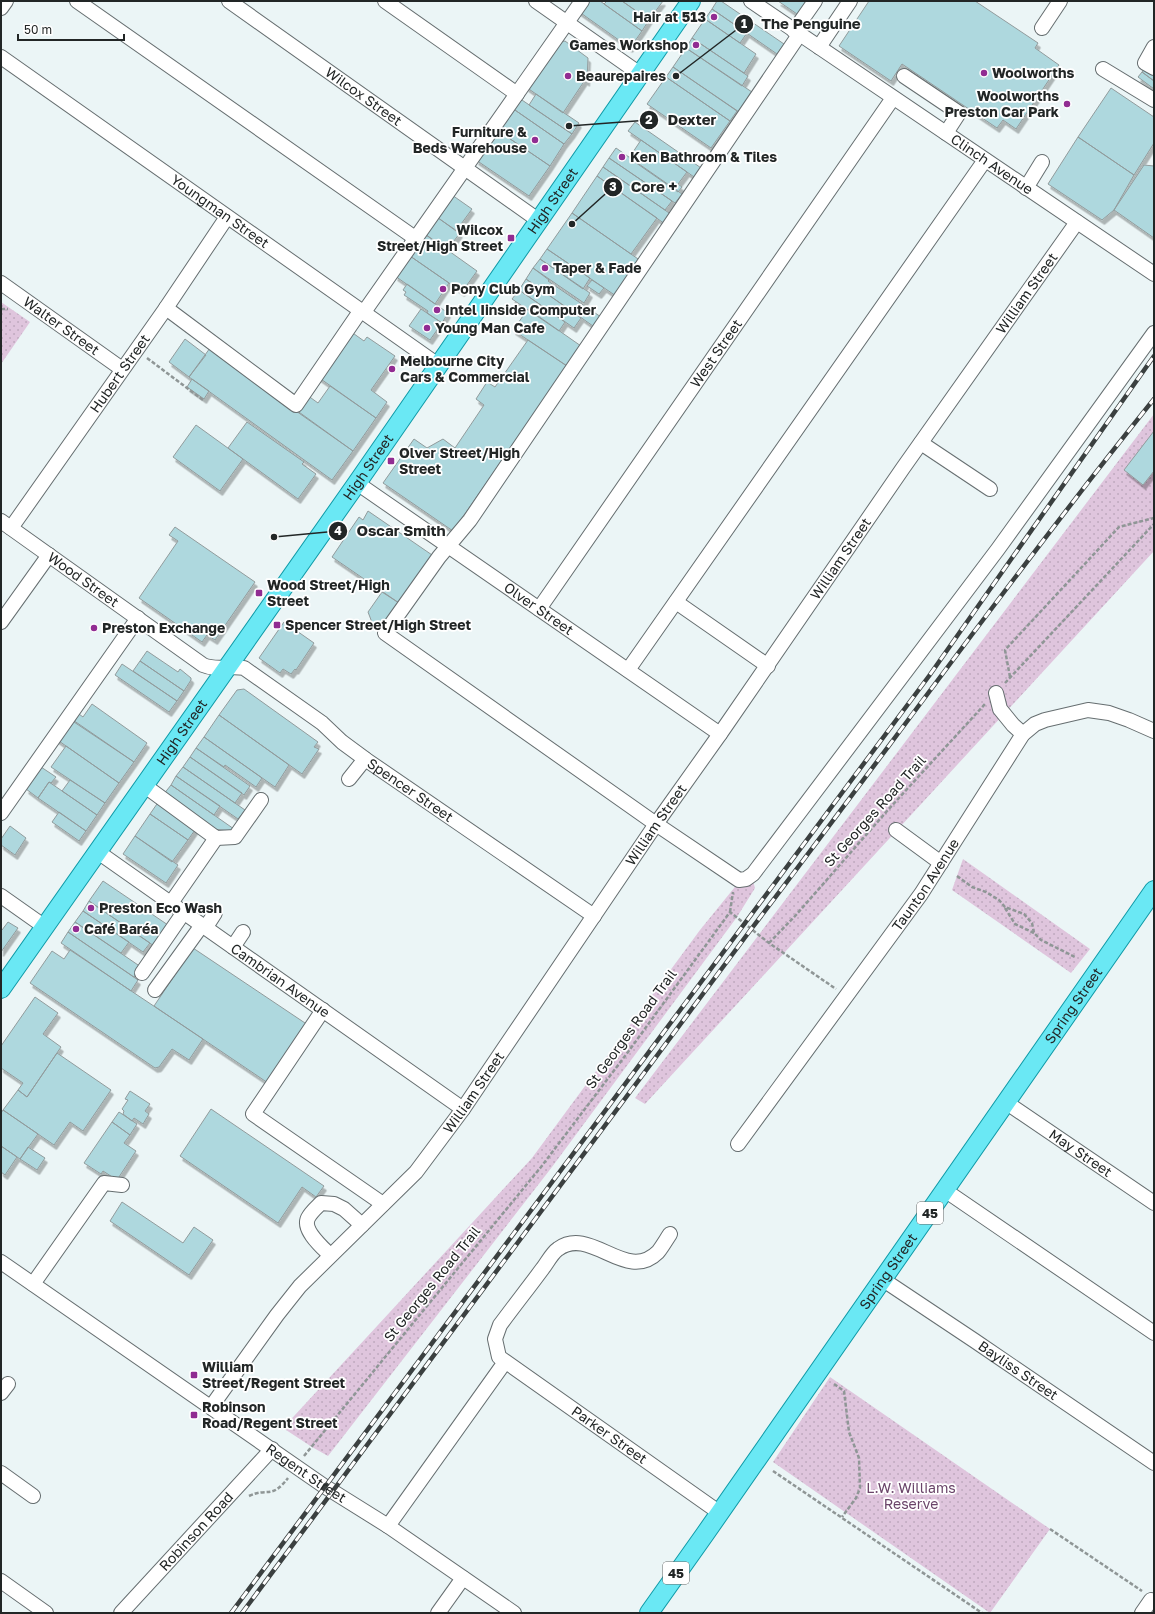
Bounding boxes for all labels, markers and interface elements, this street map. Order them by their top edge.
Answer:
place label: Hair at 513 [633,8,706,25]
callout: The Penguine [734,10,869,37]
marker: Hair at 513 [709,12,719,22]
text: The Penguine [761,14,861,32]
scale bar [18,16,124,42]
text: 1 [741,16,747,31]
text: 50 m [24,22,52,37]
place label: Games Workshop [569,36,688,53]
marker: Games Workshop [691,40,701,50]
street label: Wilcox Street [322,63,406,129]
place label: Woolworths [992,64,1074,81]
place label: Beaurepaires [576,67,666,84]
marker: Woolworths [979,68,989,78]
marker: Beaurepaires [563,71,573,81]
place label: Woolworths Preston Car Park [944,87,1059,120]
marker: Woolworths Preston Car Park [1062,99,1072,109]
callout: Dexter [639,107,724,134]
text: Dexter [668,110,717,128]
text: 2 [645,112,653,127]
place label: Furniture & Beds Warehouse [413,123,527,156]
street label: Clinch Avenue [948,130,1037,198]
marker: Furniture & Beds Warehouse [530,135,540,145]
place label: Ken Bathroom & Tiles [630,148,777,165]
marker: Ken Bathroom & Tiles [617,152,627,162]
street label: High Street [523,164,581,237]
street label: Youngman Street [168,171,273,251]
callout: Core + [603,173,685,200]
text: Core + [631,177,678,195]
text: 3 [609,179,617,194]
place label: Wilcox Street/High Street [377,221,503,254]
marker: Wilcox Street/High Street [506,233,516,243]
street label: William Street [992,249,1061,337]
place label: Taper & Fade [553,259,641,276]
marker: Taper & Fade [540,263,550,273]
place label: Pony Club Gym [451,280,555,297]
marker: Pony Club Gym [438,284,448,294]
street label: Walter Street [20,293,103,358]
place label: Intel Iinside Computer [445,301,597,318]
marker: Intel Iinside Computer [432,305,442,315]
street label: West Street [686,316,745,390]
place label: Young Man Cafe [435,319,545,336]
marker: Young Man Cafe [422,323,432,333]
street label: Hubert Street [86,331,153,416]
place label: Melbourne City Cars & Commercial [400,352,530,385]
marker: Melbourne City Cars & Commercial [387,364,397,374]
street label: High Street [339,431,396,503]
place label: Olver Street/High Street [399,444,520,477]
marker: Olver Street/High Street [386,456,396,466]
street label: William Street [806,514,874,602]
callout: Oscar Smith [328,517,453,544]
text: Oscar Smith [356,521,446,539]
text: 4 [334,523,342,538]
street label: Wood Street [45,548,122,610]
place label: Wood Street/High Street [267,576,390,609]
street label: Olver Street [501,578,577,638]
marker: Wood Street/High Street [254,588,264,598]
place label: Spencer Street/High Street [285,616,471,633]
place label: Preston Exchange [102,619,225,636]
marker: Spencer Street/High Street [272,620,282,630]
marker: Preston Exchange [89,623,99,633]
street label: High Street [152,696,210,768]
street label: St Georges Road Trail [820,752,929,870]
street label: Spencer Street [364,754,457,825]
street label: William Street [621,781,690,868]
street label: Taunton Avenue [888,835,962,934]
place label: Preston Eco Wash [99,899,222,916]
marker: Preston Eco Wash [86,903,96,913]
place label: Café Baréa [84,920,158,937]
marker: Café Baréa [71,924,81,934]
street label: Cambrian Avenue [228,939,333,1021]
street label: Spring Street [1041,964,1105,1047]
street label: St Georges Road Trail [581,966,680,1092]
street label: William Street [439,1048,507,1136]
street label: May Street [1046,1125,1116,1180]
road number: 45 [917,1202,943,1224]
street label: St Georges Road Trail [380,1222,483,1345]
street label: Spring Street [855,1230,920,1312]
street label: Bayliss Street [975,1337,1062,1403]
place label: William Street/Regent Street [202,1358,346,1391]
marker: William Street/Regent Street [189,1370,199,1380]
place label: Robinson Road/Regent Street [202,1398,338,1431]
street label: Parker Street [569,1402,651,1467]
marker: Robinson Road/Regent Street [189,1410,199,1420]
street label: Regent Street [263,1439,350,1506]
park label: L.W. Williams Reserve [866,1479,956,1512]
street label: Robinson Road [155,1488,236,1574]
road number: 45 [663,1562,689,1584]

